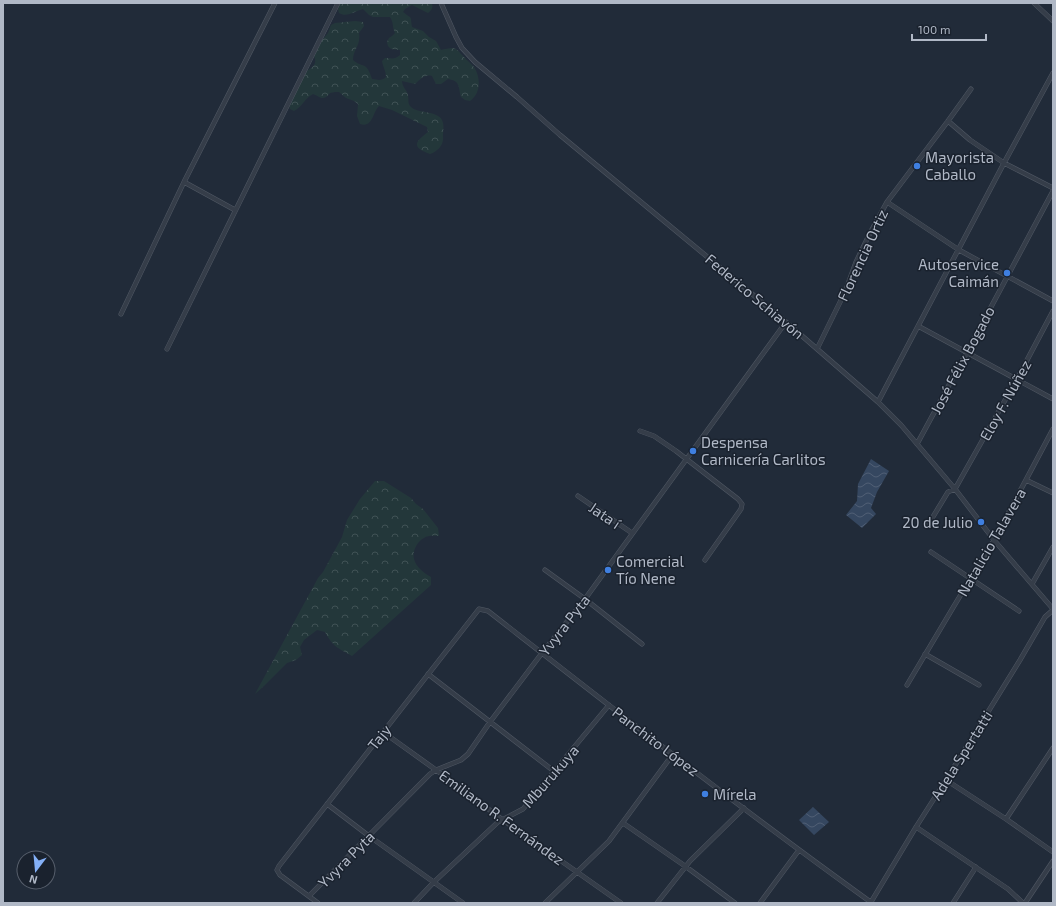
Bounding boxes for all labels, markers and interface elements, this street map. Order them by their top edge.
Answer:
scale bar [912,16,986,42]
text: 100 m [918,22,950,36]
place label: Mayorista Caballo [925,148,994,183]
marker: Mayorista Caballo [912,161,922,171]
street label: Florencia Ortiz [833,206,891,304]
street label: Federico Schiavón [702,250,808,342]
place label: Autoservice Caimán [918,255,999,290]
marker: Autoservice Caimán [1002,268,1012,278]
street label: José Félix Bogado [926,303,998,417]
street label: Eloy F. Núñez [975,357,1035,443]
place label: Despensa Carnicería Carlitos [701,433,826,468]
marker: Despensa Carnicería Carlitos [688,446,698,456]
street label: Natalicio Talavera [953,485,1029,599]
street label: Jata í [586,498,625,533]
place label: 20 de Julio [902,513,973,531]
marker: 20 de Julio [976,517,986,527]
place label: Comercial Tío Nene [616,552,684,587]
marker: Comercial Tío Nene [603,565,613,575]
street label: Yvyra Pyta [535,591,593,659]
street label: Panchito López [609,703,703,779]
street label: Adela Spertatti [926,707,996,803]
street label: Tajy [364,721,395,754]
street label: Mburukuya [518,741,582,811]
street label: Emiliano R. Fernández [436,766,568,868]
place label: Mírela [713,785,756,803]
marker: Mírela [700,789,710,799]
street label: Yvyra Pyta [314,827,378,891]
north arrow [16,850,56,890]
text: N [27,873,39,887]

